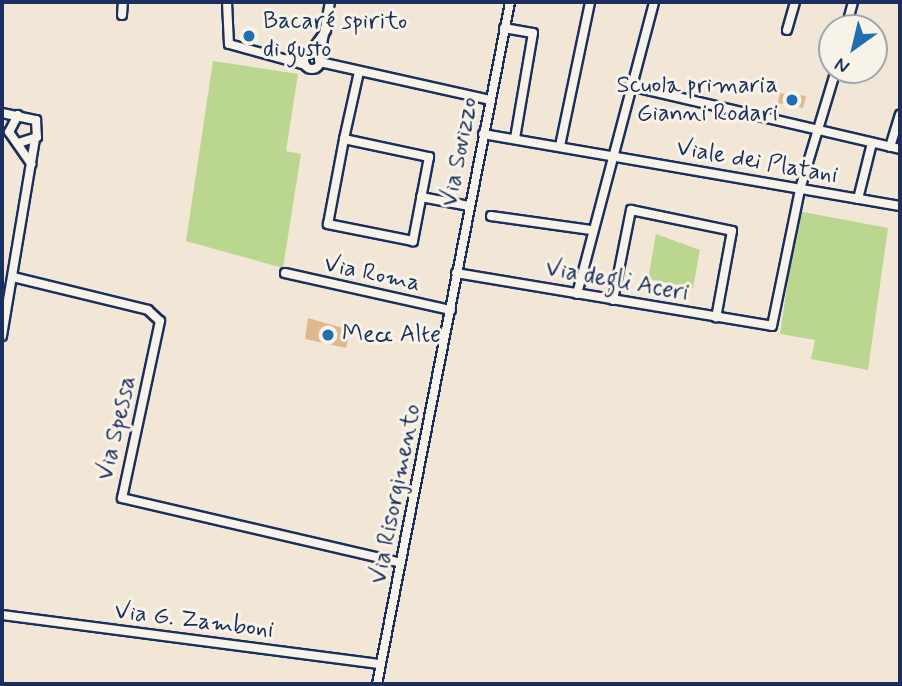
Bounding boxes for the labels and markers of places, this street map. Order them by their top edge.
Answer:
place label: Bacaré spirito di gusto [263,8,407,64]
marker: Bacaré spirito di gusto [241,28,257,44]
place label: Scuola primaria Gianni Rodari [616,72,778,128]
marker: Scuola primaria Gianni Rodari [784,92,800,108]
place label: Mecc Alte [342,321,441,349]
marker: Mecc Alte [320,327,336,343]

